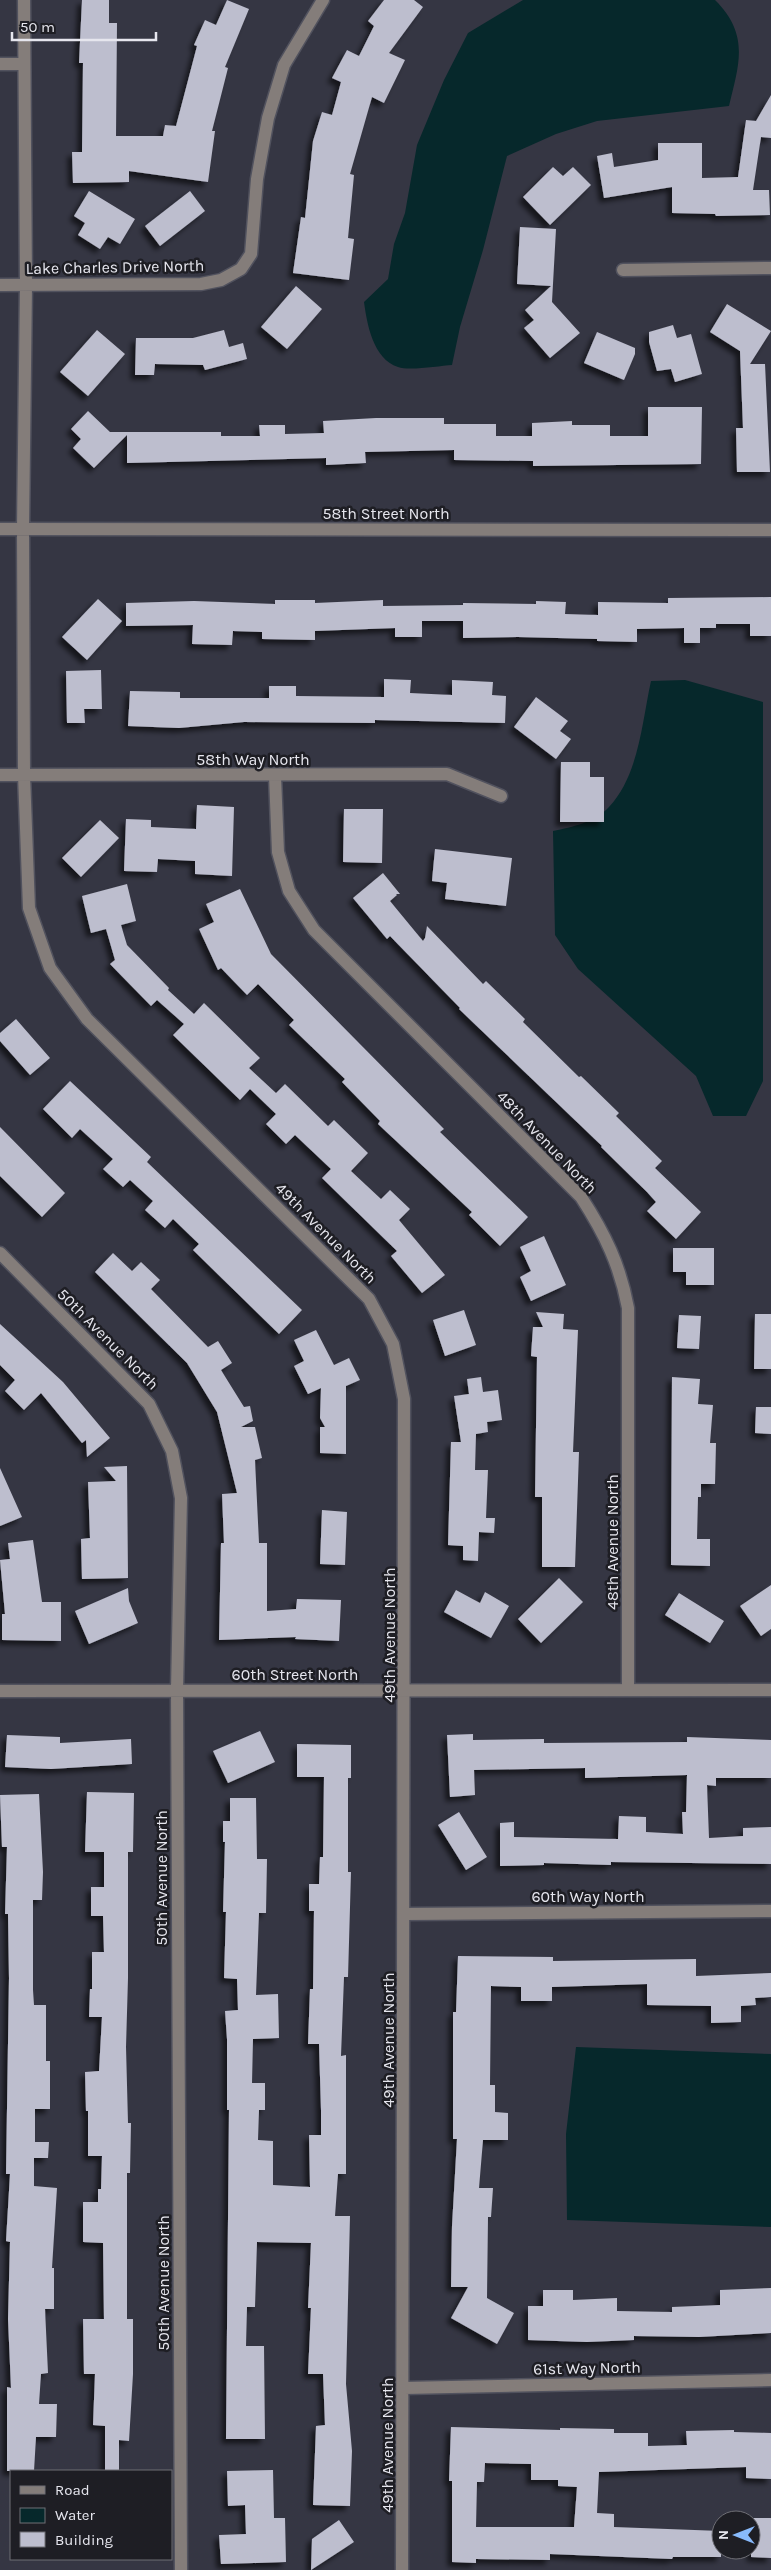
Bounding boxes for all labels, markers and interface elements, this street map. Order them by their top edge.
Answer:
scale bar [12,10,156,42]
text: 50 m [20,18,55,36]
street label: Lake Charles Drive North [26,256,204,278]
street label: 58th Street North [322,504,450,523]
street label: 58th Way North [196,750,310,769]
street label: 48th Avenue North [493,1087,601,1197]
street label: 49th Avenue North [271,1178,381,1288]
street label: 50th Avenue North [53,1284,163,1394]
street label: 48th Avenue North [603,1474,622,1610]
street label: 49th Avenue North [380,1567,399,1703]
street label: 60th Street North [232,1665,359,1684]
street label: 50th Avenue North [152,1810,171,1946]
street label: 60th Way North [531,1887,645,1906]
street label: 49th Avenue North [379,1972,398,2108]
street label: 50th Avenue North [154,2215,173,2351]
street label: 61st Way North [533,2358,641,2378]
street label: 49th Avenue North [378,2377,397,2513]
legend [10,2470,172,2560]
text: Road [55,2481,90,2499]
text: Water [55,2506,96,2524]
north arrow [711,2510,761,2560]
text: N [715,2530,732,2540]
text: Building [55,2531,113,2549]

